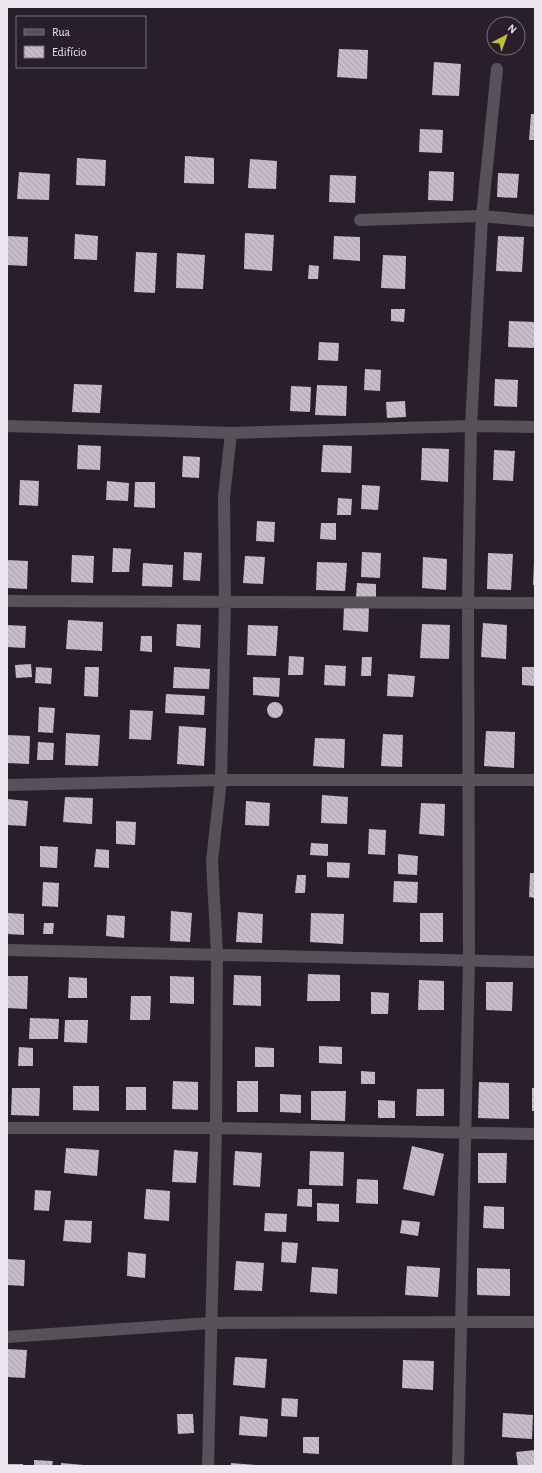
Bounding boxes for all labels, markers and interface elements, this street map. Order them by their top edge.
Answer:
legend [16,16,146,68]
north arrow [486,16,526,56]
text: N [506,22,519,35]
text: Rua [52,26,71,38]
text: Edifício [52,46,87,58]

